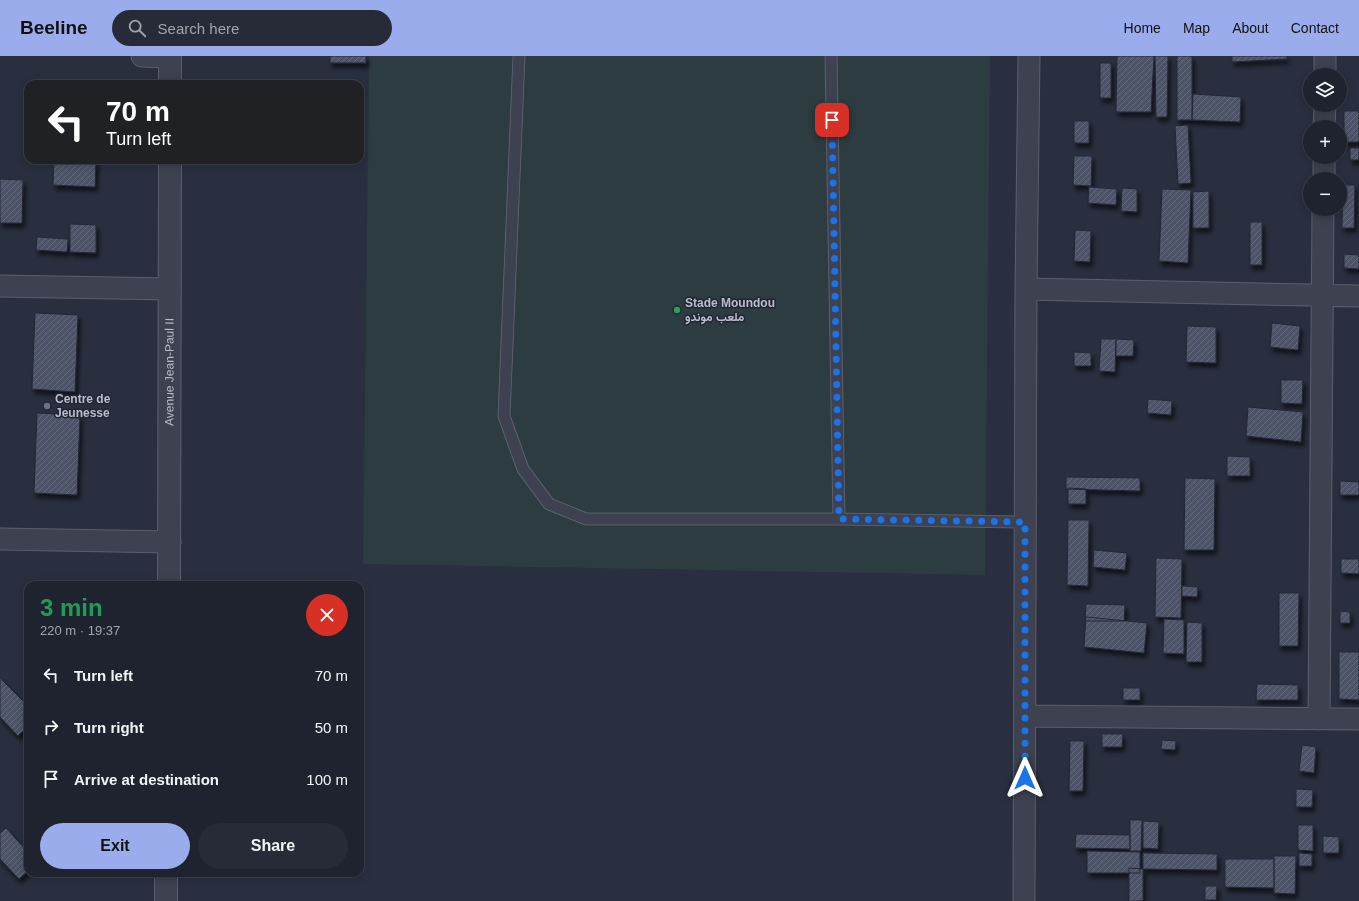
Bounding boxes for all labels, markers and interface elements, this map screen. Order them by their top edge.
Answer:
search box [112,10,392,46]
text: Beeline [20,17,88,38]
icon: search [126,17,148,39]
text: Search here [158,20,239,37]
text: Home [1124,20,1161,36]
text: Map [1183,20,1210,36]
text: About [1232,20,1269,36]
text: Contact [1291,20,1339,36]
map controls [1303,68,1347,216]
button: layers [1303,68,1347,112]
icon: left [40,96,92,148]
text: 70 m [106,96,170,127]
pin [815,103,849,137]
icon: arrive [821,109,843,131]
button: + [1303,120,1347,164]
text: Turn left [106,129,171,149]
button: − [1303,172,1347,216]
place label: Stade Moundou ملعب موندو [685,296,775,325]
marker: Stade Moundou ملعب موندو [672,305,682,315]
street label: Avenue Jean-Paul II [162,318,177,426]
place label: Centre de Jeunesse [55,392,111,420]
marker: Centre de Jeunesse [42,401,52,411]
text: 3 min [40,594,103,621]
button: close [306,594,348,636]
text: 220 m · 19:37 [40,623,120,638]
icon: left [40,664,62,686]
text: Turn left [74,667,133,684]
text: 70 m [315,667,348,684]
icon: right [40,716,62,738]
text: Turn right [74,719,144,736]
text: 50 m [315,719,348,736]
position arrow [1004,757,1046,799]
icon: arrive [40,768,62,790]
text: Arrive at destination [74,771,219,788]
text: 100 m [306,771,348,788]
button: Exit [40,823,190,869]
button: Share [198,823,348,869]

